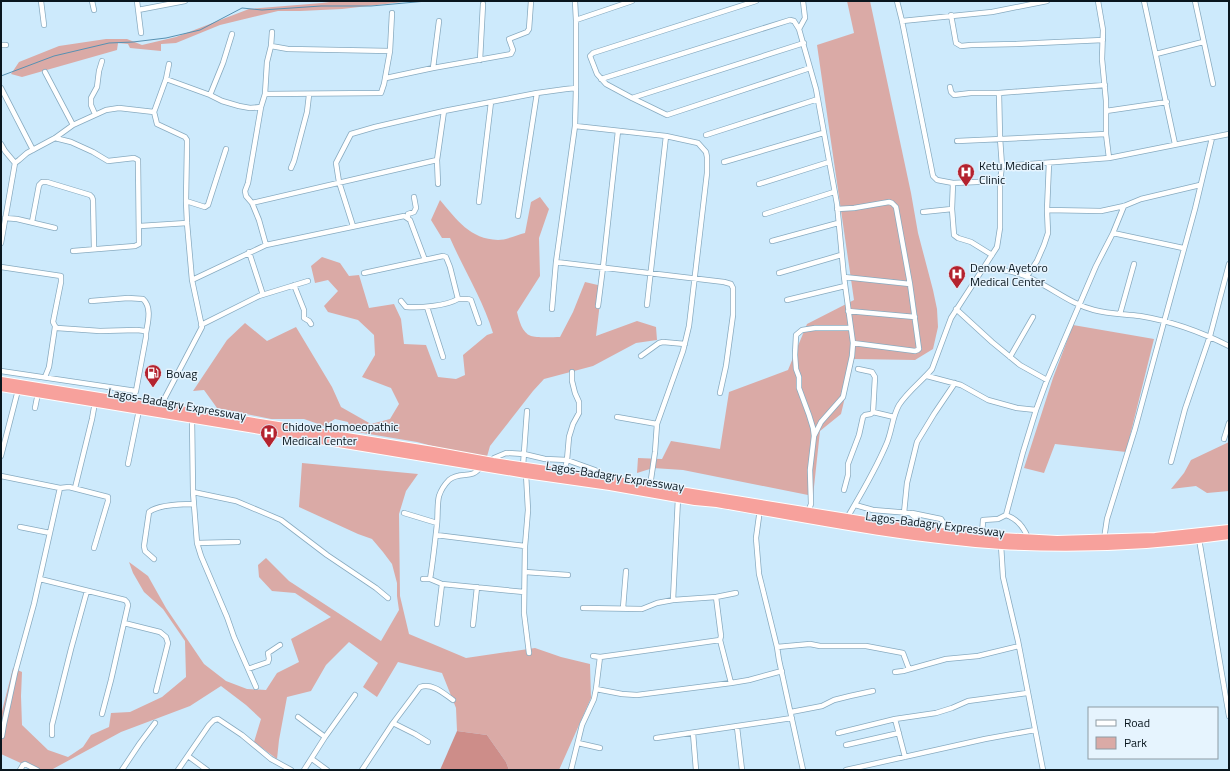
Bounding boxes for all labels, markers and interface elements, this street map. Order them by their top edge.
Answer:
place label: Ketu Medical Clinic [979,156,1044,189]
hospital icon: Ketu Medical Clinic [956,162,976,187]
place label: Denow Ayetoro Medical Center [970,258,1048,291]
hospital icon: Denow Ayetoro Medical Center [947,264,967,289]
fuel station icon: Bovag [143,363,163,388]
place label: Bovag [166,364,197,383]
street label: Lagos-Badagry Expressway [106,382,248,426]
place label: Chidove Homoeopathic Medical Center [282,417,399,450]
hospital icon: Chidove Homoeopathic Medical Center [259,423,279,448]
street label: Lagos-Badagry Expressway [544,456,686,496]
street label: Lagos-Badagry Expressway [864,506,1006,542]
legend [1088,707,1218,759]
text: Road [1124,713,1150,732]
text: Park [1124,733,1147,752]

